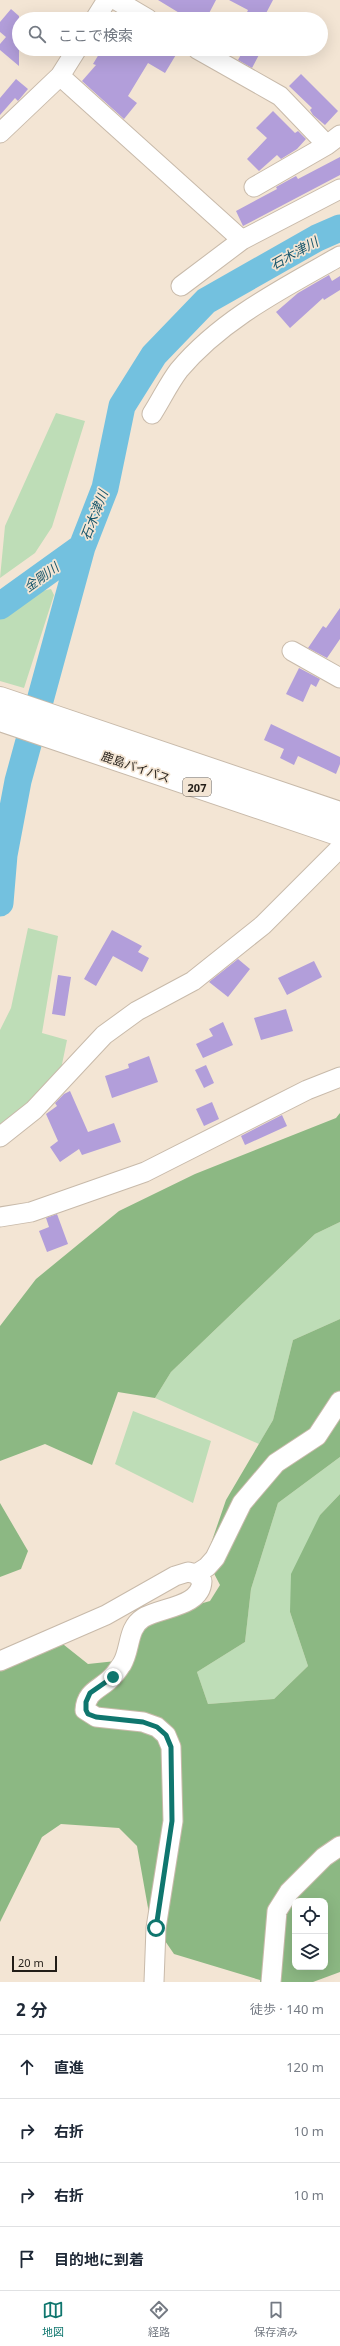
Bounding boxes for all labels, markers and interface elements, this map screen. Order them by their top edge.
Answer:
search box [12,12,328,56]
icon: search [26,23,48,45]
text: ここで検索 [58,25,133,45]
water label: 石木津川 [267,232,323,273]
water label: 石木津川 [76,486,112,543]
water label: 金剛川 [20,557,64,596]
street label: 鹿島バイパス [99,747,173,787]
road number: 207 [183,778,211,796]
route end [104,1668,122,1686]
map controls [292,1898,328,1970]
button: locate [292,1898,328,1934]
route start [147,1919,165,1937]
button: layers [292,1934,328,1970]
scale bar [12,1954,57,1973]
text: 20 m [18,1955,44,1970]
text: 2 分 [16,1998,47,2021]
text: 徒歩 · 140 m [250,2000,324,2018]
icon: ahead [16,2056,38,2078]
text: 直進 [54,2057,84,2077]
text: 120 m [286,2058,324,2076]
icon: right [16,2120,38,2142]
text: 右折 [54,2121,84,2141]
text: 10 m [294,2122,324,2140]
icon: right [16,2184,38,2206]
text: 右折 [54,2185,84,2205]
text: 10 m [294,2186,324,2204]
icon: arrive [16,2248,38,2270]
text: 目的地に到着 [54,2249,144,2269]
tab: 地図 [42,2299,64,2339]
tab: 経路 [148,2299,170,2339]
tab: 保存済み [254,2299,298,2339]

